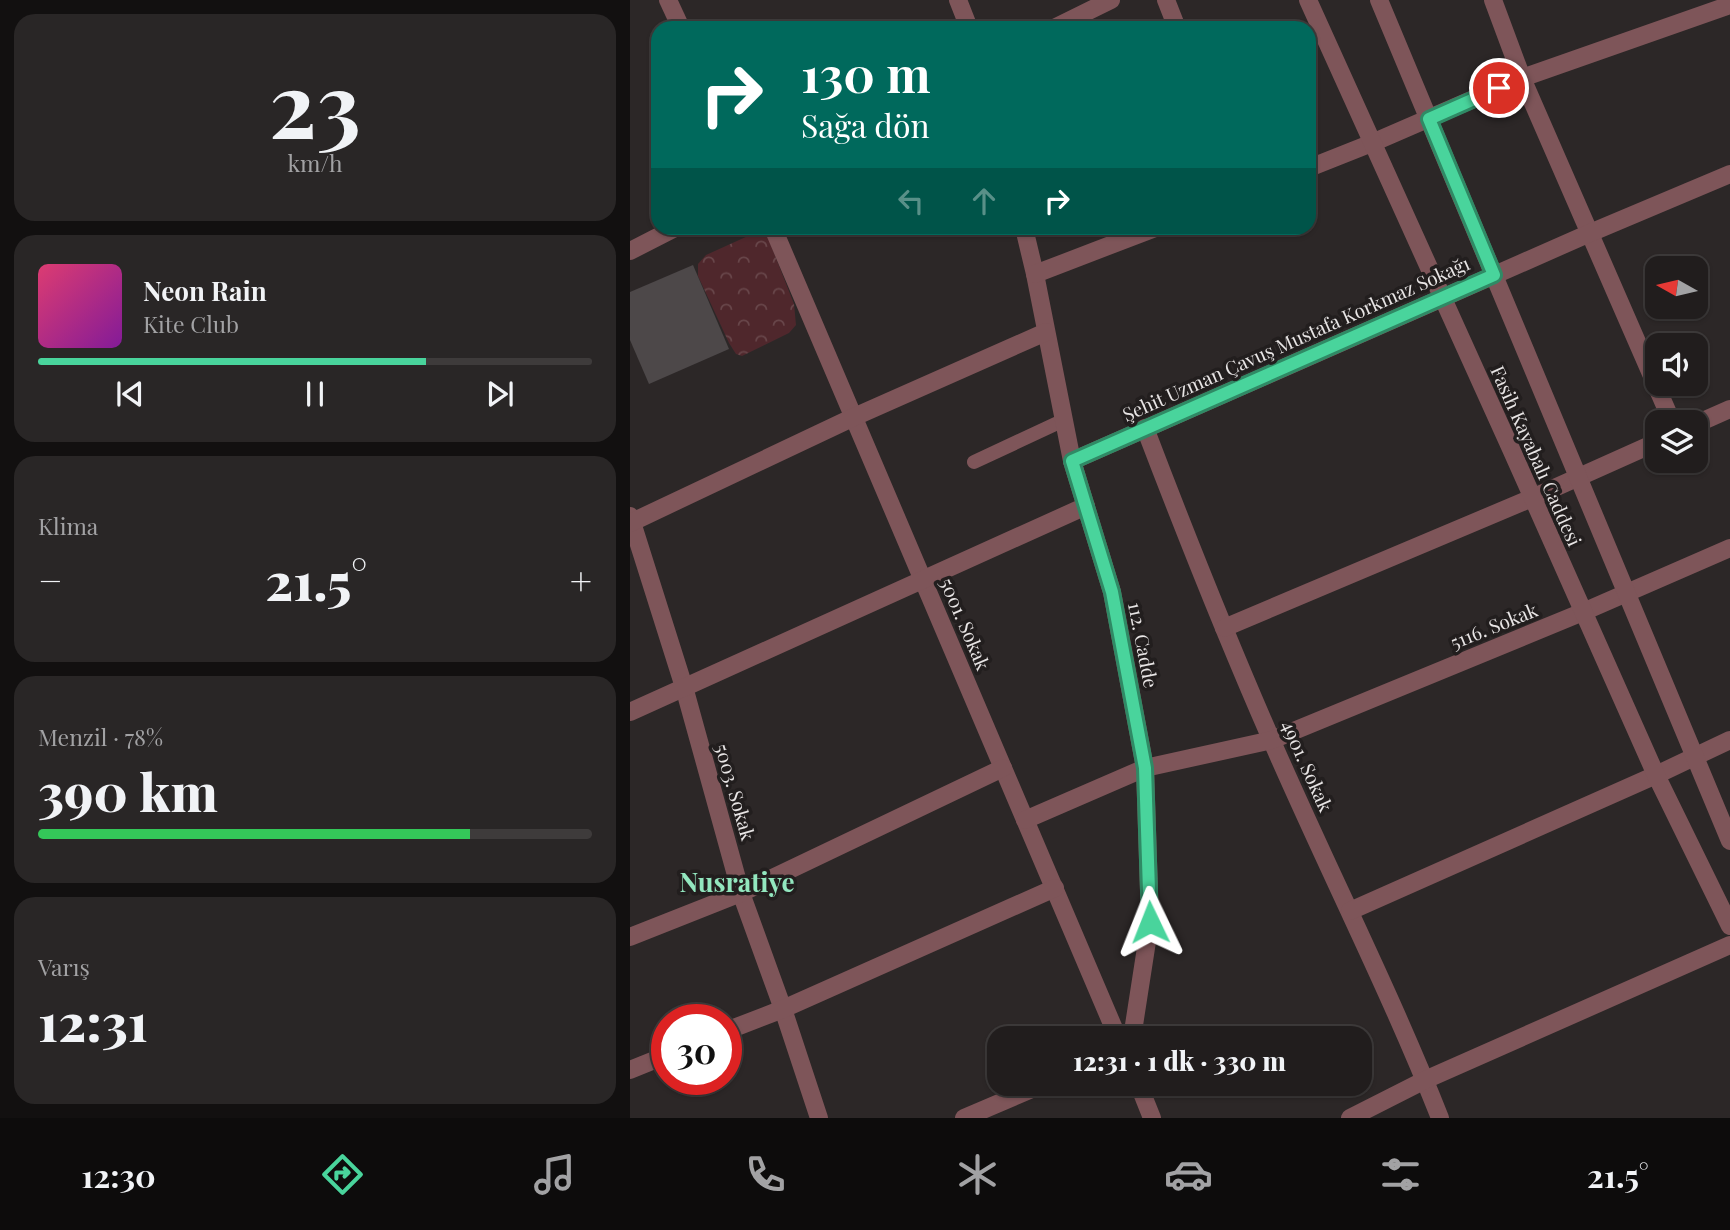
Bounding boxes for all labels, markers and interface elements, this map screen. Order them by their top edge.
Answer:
text: 130 m [801,40,931,105]
text: 23 [269,41,361,162]
icon: right [686,49,777,140]
pin [1469,58,1529,118]
icon: arrive [1480,69,1518,107]
text: Sağa dön [801,103,930,146]
text: km/h [287,147,343,178]
icon: left [892,182,930,220]
icon: ahead [965,182,1003,220]
icon: right [1038,182,1076,220]
street label: Şehit Uzman Çavuş Mustafa Korkmaz Sokağı [1118,249,1474,427]
north arrow [1645,256,1708,318]
map controls [1645,256,1708,473]
text: Neon Rain [143,273,267,308]
text: Kite Club [143,308,239,339]
button: sound [1645,333,1708,396]
street label: Fasih Kayabalı Caddesi [1485,361,1589,550]
icon: previous [111,375,149,413]
icon: pause [296,375,334,413]
icon: next [481,375,519,413]
button: layers [1645,410,1708,473]
text: Klima [38,510,98,541]
text: 21.5° [265,545,367,614]
text: − [38,554,63,605]
text: + [570,554,592,605]
street label: 5001. Sokak [935,573,997,674]
street label: 5116. Sokak [1446,596,1542,654]
street label: 112. Cadde [1123,600,1165,690]
street label: 4901. Sokak [1276,716,1340,816]
text: Menzil · 78% [38,721,163,752]
street label: 5003. Sokak [710,740,762,844]
text: 390 km [38,756,218,825]
district label: Nusratiye [679,864,795,899]
position arrow [1113,885,1187,959]
text: Varış [38,951,90,982]
text: 12:31 [38,986,148,1055]
speed limit sign: 30 [651,1004,742,1095]
text: 12:31 · 1 dk · 330 m [1073,1043,1286,1078]
icon: directions [318,1150,367,1199]
icon: music [530,1150,579,1199]
icon: phone [741,1150,790,1199]
icon: climate [953,1150,1002,1199]
icon: car [1164,1150,1213,1199]
icon: filters [1376,1150,1425,1199]
text: 12:30 [81,1153,156,1196]
text: 21.5° [1587,1153,1649,1196]

